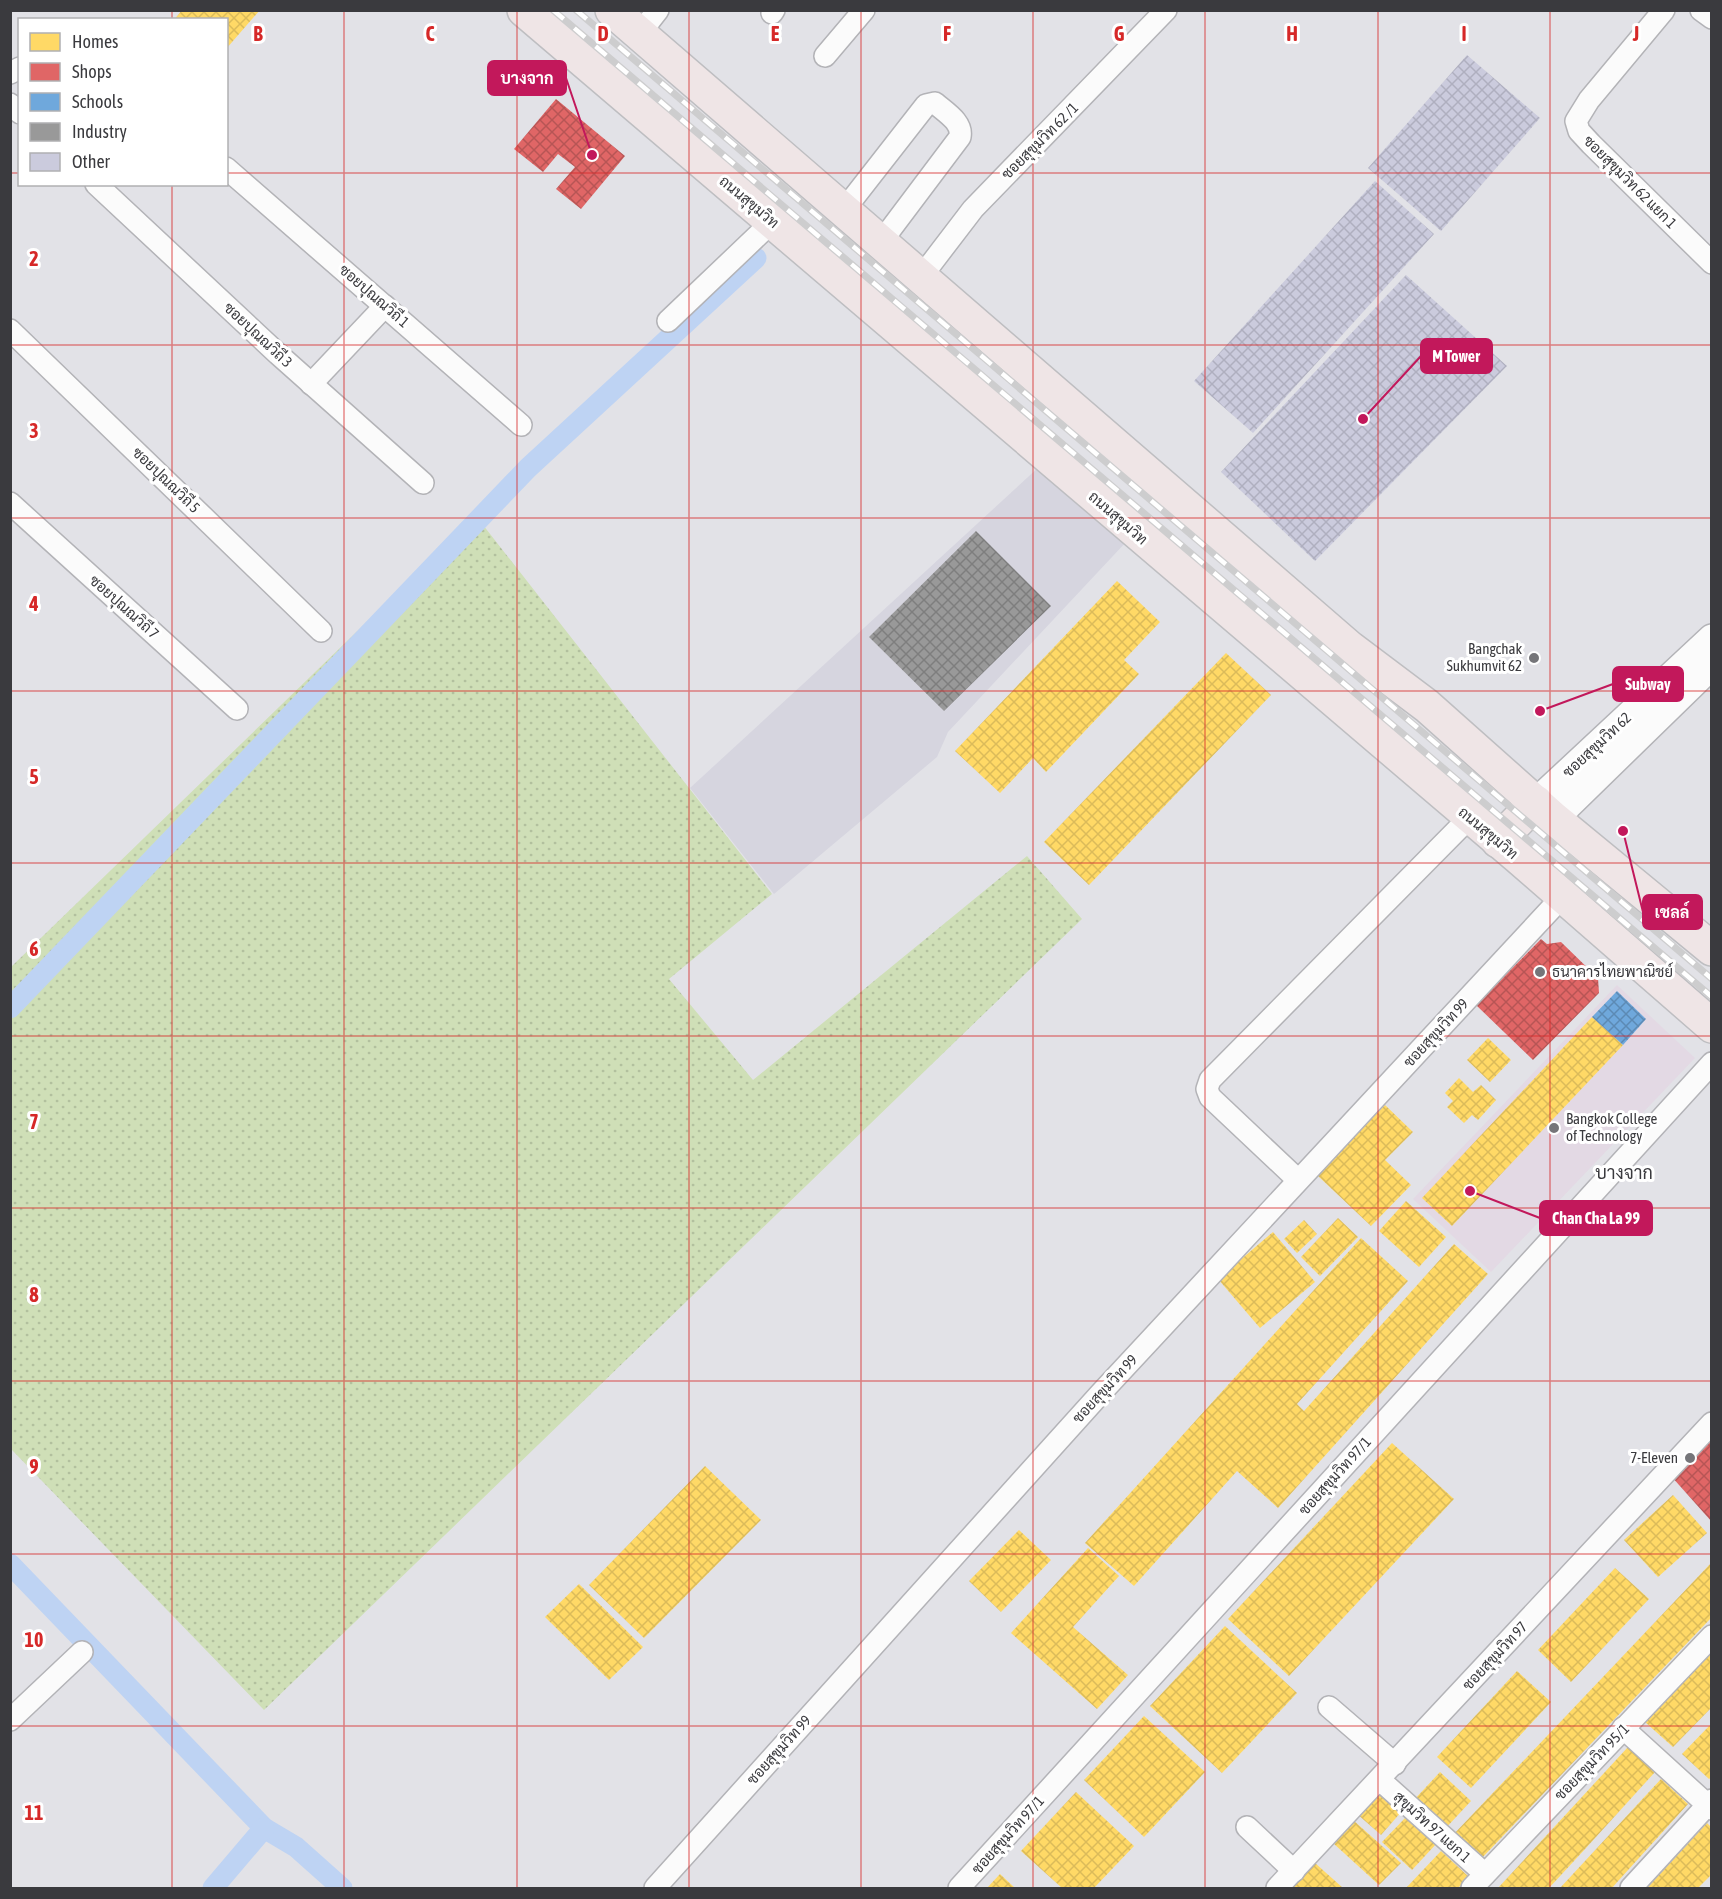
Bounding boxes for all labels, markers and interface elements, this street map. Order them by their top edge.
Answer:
legend [18,18,228,186]
text: B [253,22,263,45]
text: C [426,22,435,45]
text: D [597,22,609,45]
text: E [771,22,780,45]
text: F [943,22,951,45]
text: G [1114,22,1125,45]
text: H [1286,22,1298,45]
text: I [1461,22,1467,45]
text: J [1632,22,1639,45]
text: Homes [72,31,118,52]
text: Shops [72,61,112,82]
callout: บางจาก [488,61,566,95]
text: บางจาก [500,69,554,87]
text: Schools [72,91,123,112]
street label: ซอยสุขุมวิท 62 /1 [998,99,1084,185]
text: Industry [72,121,127,142]
street label: ซอยสุขุมวิท 62 แยก 1 [1578,132,1680,234]
text: Other [72,151,111,172]
street label: ถนนสุขุมวิท [714,172,782,234]
text: 2 [29,247,39,270]
street label: ซอยปุณณวิถี 1 [334,260,413,333]
street label: ซอยปุณณวิถี 3 [219,298,297,373]
callout: M Tower [1421,339,1492,373]
text: M Tower [1432,347,1480,365]
text: 3 [29,419,39,442]
street label: ซอยปุณณวิถี 5 [127,443,204,518]
street label: ถนนสุขุมวิท [1084,488,1151,550]
street label: ซอยปุณณวิถี 7 [84,570,163,644]
text: 4 [28,592,39,615]
place label: Bangchak Sukhumvit 62 [1446,640,1522,674]
marker: Bangchak Sukhumvit 62 [1527,651,1541,665]
callout: Subway [1613,667,1683,701]
text: Subway [1625,675,1671,693]
street label: ซอยสุขุมวิท 62 [1559,709,1636,783]
text: 5 [29,765,39,788]
street label: ถนนสุขุมวิท [1453,803,1521,865]
callout: เชลล์ [1643,895,1702,929]
text: เชลล์ [1655,901,1690,921]
text: 6 [29,937,39,960]
place label: ธนาคารไทยพาณิชย์ [1552,962,1673,980]
marker: ธนาคารไทยพาณิชย์ [1533,965,1547,979]
street label: ซอยสุขุมวิท 99 [1400,995,1474,1072]
text: 7 [29,1110,39,1133]
place label: Bangkok College of Technology [1566,1110,1657,1144]
marker: Bangkok College of Technology [1547,1121,1561,1135]
district label: บางจาก [1595,1162,1653,1183]
callout: Chan Cha La 99 [1540,1201,1652,1235]
text: Chan Cha La 99 [1552,1209,1640,1227]
text: 8 [29,1283,39,1306]
street label: ซอยสุขุมวิท 99 [1069,1351,1143,1428]
street label: ซอยสุขุมวิท 97/1 [1295,1433,1376,1520]
place label: 7-Eleven [1630,1449,1678,1466]
marker: 7-Eleven [1683,1451,1697,1465]
text: 9 [29,1455,39,1478]
street label: ซอยสุขุมวิท 97 [1459,1618,1533,1695]
text: 10 [25,1628,43,1651]
street label: ซอยสุขุมวิท 99 [743,1712,816,1790]
street label: ซอยสุขุมวิท 95/1 [1551,1720,1634,1805]
street label: สุขุมวิท 97 แยก 1 [1388,1788,1474,1868]
street label: ซอยสุขุมวิท 97/1 [968,1792,1049,1879]
text: 11 [25,1801,43,1824]

